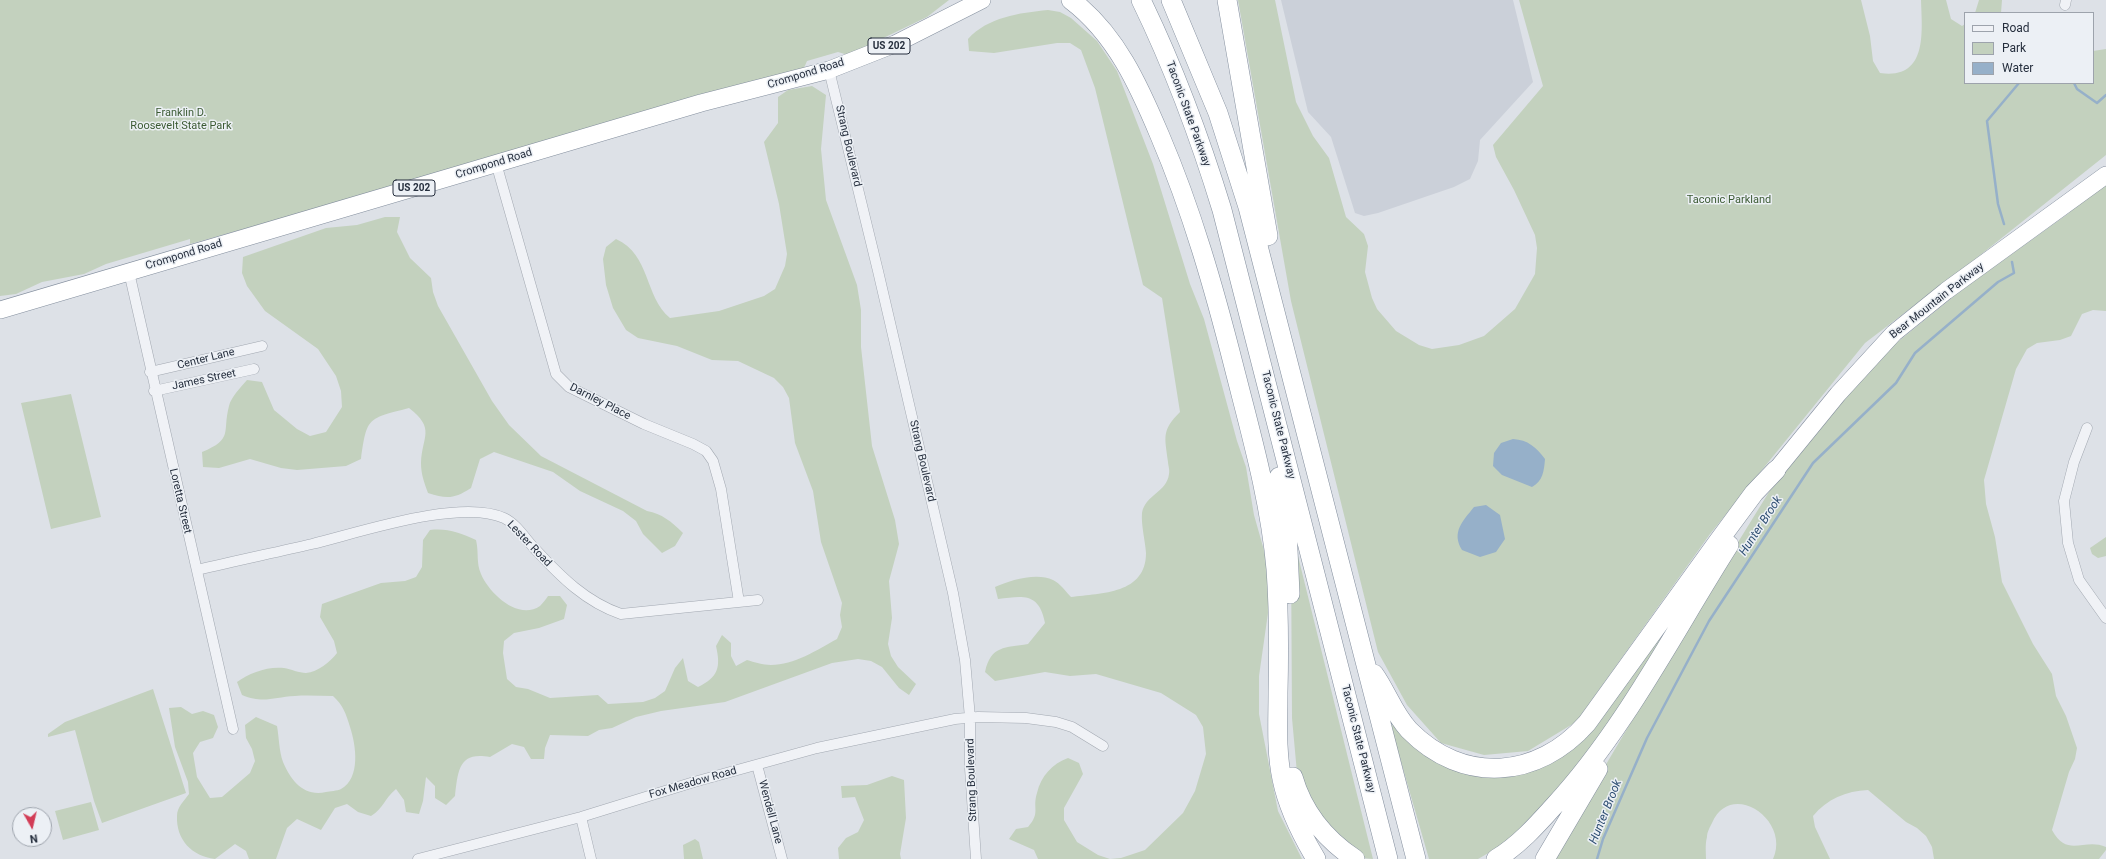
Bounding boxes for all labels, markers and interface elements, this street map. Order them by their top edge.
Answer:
legend [1964,12,2094,84]
text: Road [2002,21,2030,35]
road number: US 202 [868,38,910,54]
text: Park [2002,41,2026,55]
street label: Crompond Road [766,56,846,92]
street label: Taconic State Parkway [1163,60,1213,168]
text: Water [2002,61,2033,75]
street label: Strang Boulevard [832,104,864,188]
park label: Franklin D. Roosevelt State Park [130,106,232,132]
street label: Crompond Road [454,146,534,182]
road number: US 202 [393,180,435,196]
park label: Taconic Parkland [1687,193,1771,207]
street label: Crompond Road [144,237,224,273]
street label: Bear Mountain Parkway [1887,260,1987,342]
street label: Center Lane [176,345,236,373]
street label: James Street [171,367,237,393]
street label: Taconic State Parkway [1258,370,1298,480]
street label: Darnley Place [567,381,633,423]
street label: Strang Boulevard [906,419,938,503]
street label: Loretta Street [166,467,194,535]
water label: Hunter Brook [1736,493,1786,559]
street label: Lester Road [504,518,554,570]
street label: Taconic State Parkway [1338,684,1378,794]
street label: Strang Boulevard [964,738,980,822]
street label: Fox Meadow Road [648,764,738,802]
water label: Hunter Brook [1587,778,1625,846]
street label: Wendell Lane [755,779,785,845]
north arrow [12,807,52,847]
text: N [29,831,38,845]

